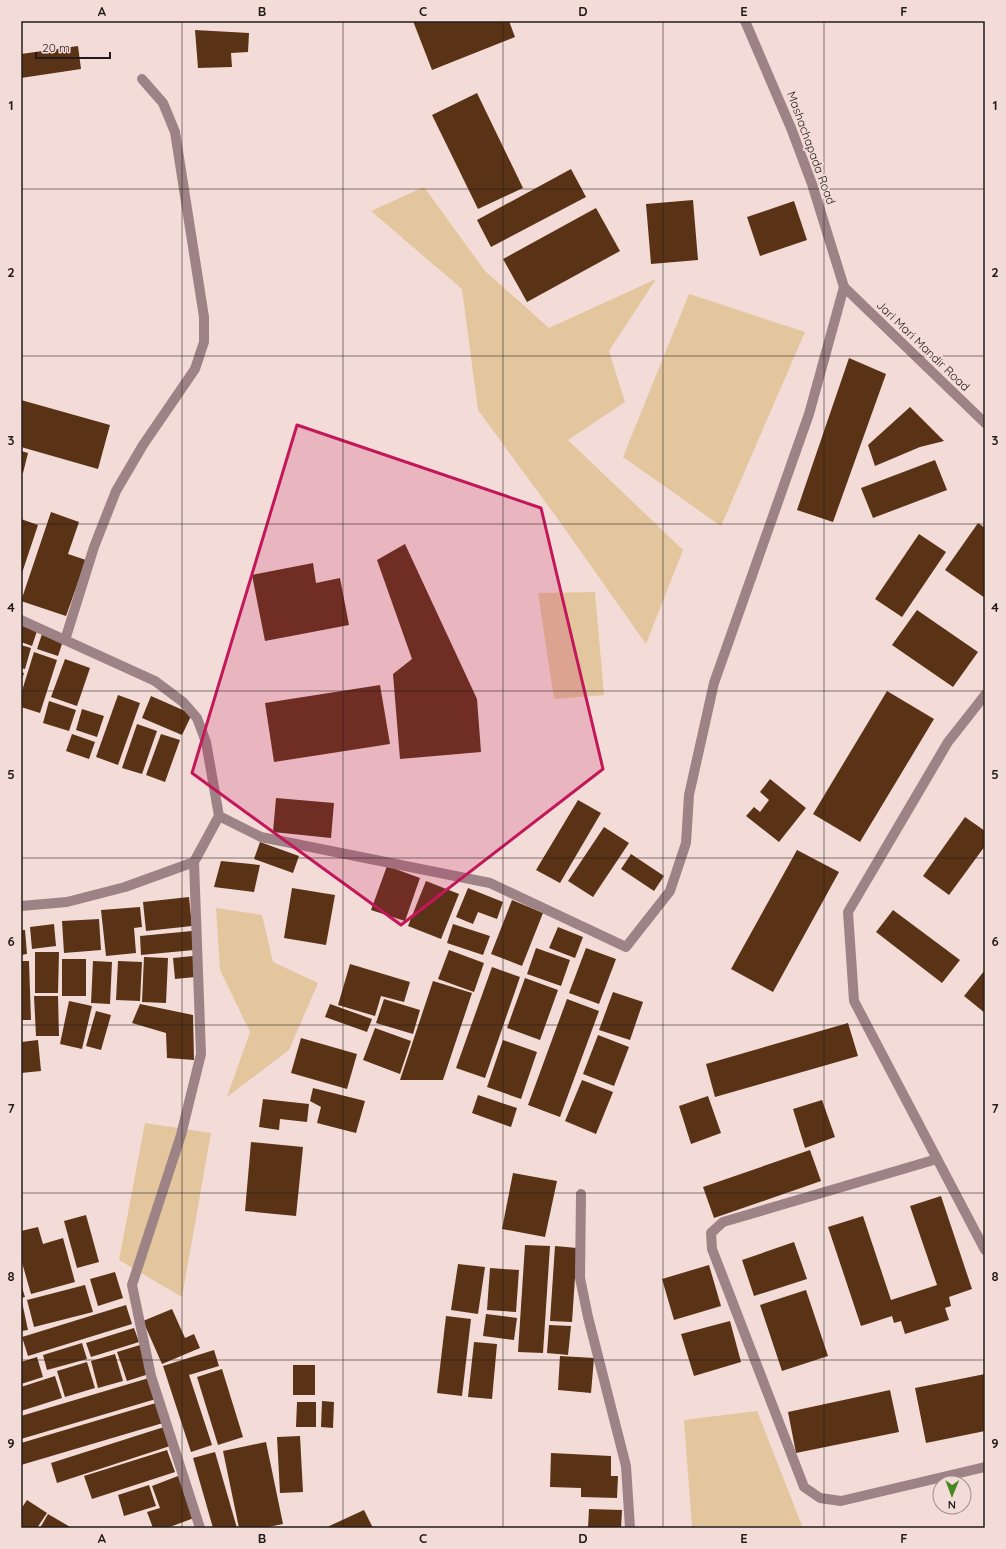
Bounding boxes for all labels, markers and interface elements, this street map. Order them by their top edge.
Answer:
text: A [98,3,107,19]
text: B [258,3,266,19]
text: C [419,3,427,19]
text: D [578,3,588,19]
text: E [740,3,748,19]
text: F [900,3,908,19]
scale bar [36,34,110,60]
text: 20 m [42,40,70,55]
street label: Mashachapada Road [784,89,839,206]
text: 1 [8,97,14,113]
text: 1 [992,97,998,113]
text: 2 [7,264,15,280]
text: 2 [991,264,999,280]
street label: Jari Mari Mandir Road [874,297,973,394]
text: 3 [8,432,15,448]
text: 3 [992,432,999,448]
text: 4 [7,599,15,615]
text: 4 [991,599,999,615]
text: 5 [7,766,15,782]
text: 5 [991,766,999,782]
text: 6 [7,933,15,949]
text: 6 [991,933,999,949]
text: 7 [7,1100,15,1116]
text: 7 [991,1100,999,1116]
text: 8 [7,1268,15,1284]
text: 8 [991,1268,999,1284]
text: 9 [7,1435,15,1451]
text: 9 [991,1435,999,1451]
north arrow [932,1475,972,1515]
text: N [948,1498,956,1512]
text: A [98,1530,107,1546]
text: B [258,1530,266,1546]
text: C [419,1530,427,1546]
text: D [578,1530,588,1546]
text: E [740,1530,748,1546]
text: F [900,1530,908,1546]

